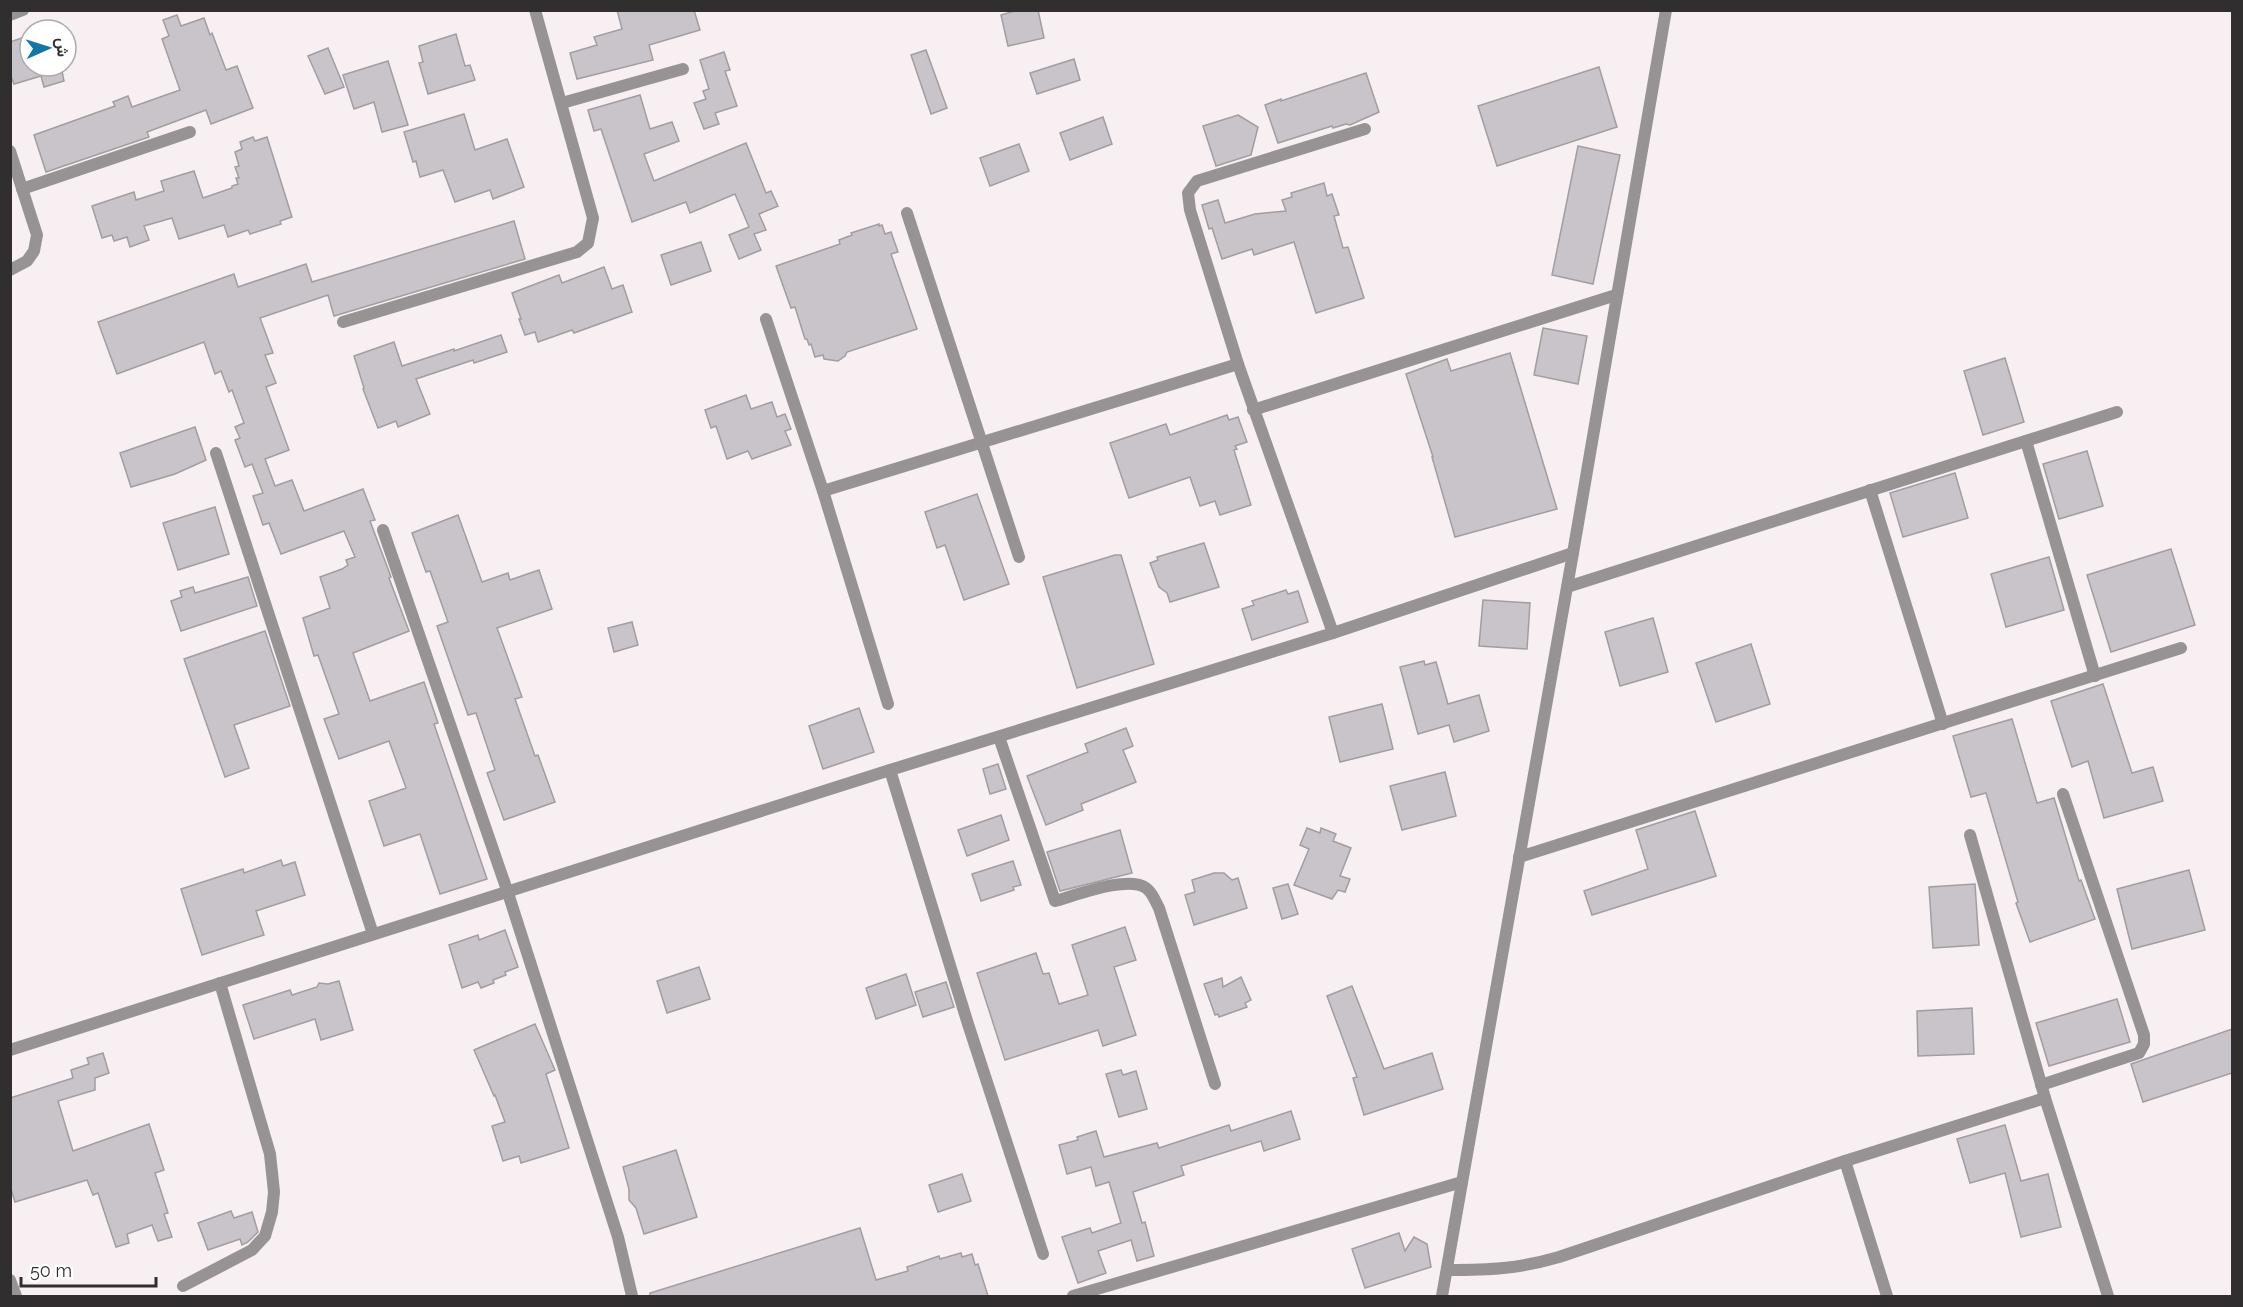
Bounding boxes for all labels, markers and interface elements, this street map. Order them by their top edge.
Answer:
north arrow [18,18,78,78]
text: ش [52,37,72,57]
scale bar [21,1250,156,1288]
text: 50 m [30,1260,72,1281]

